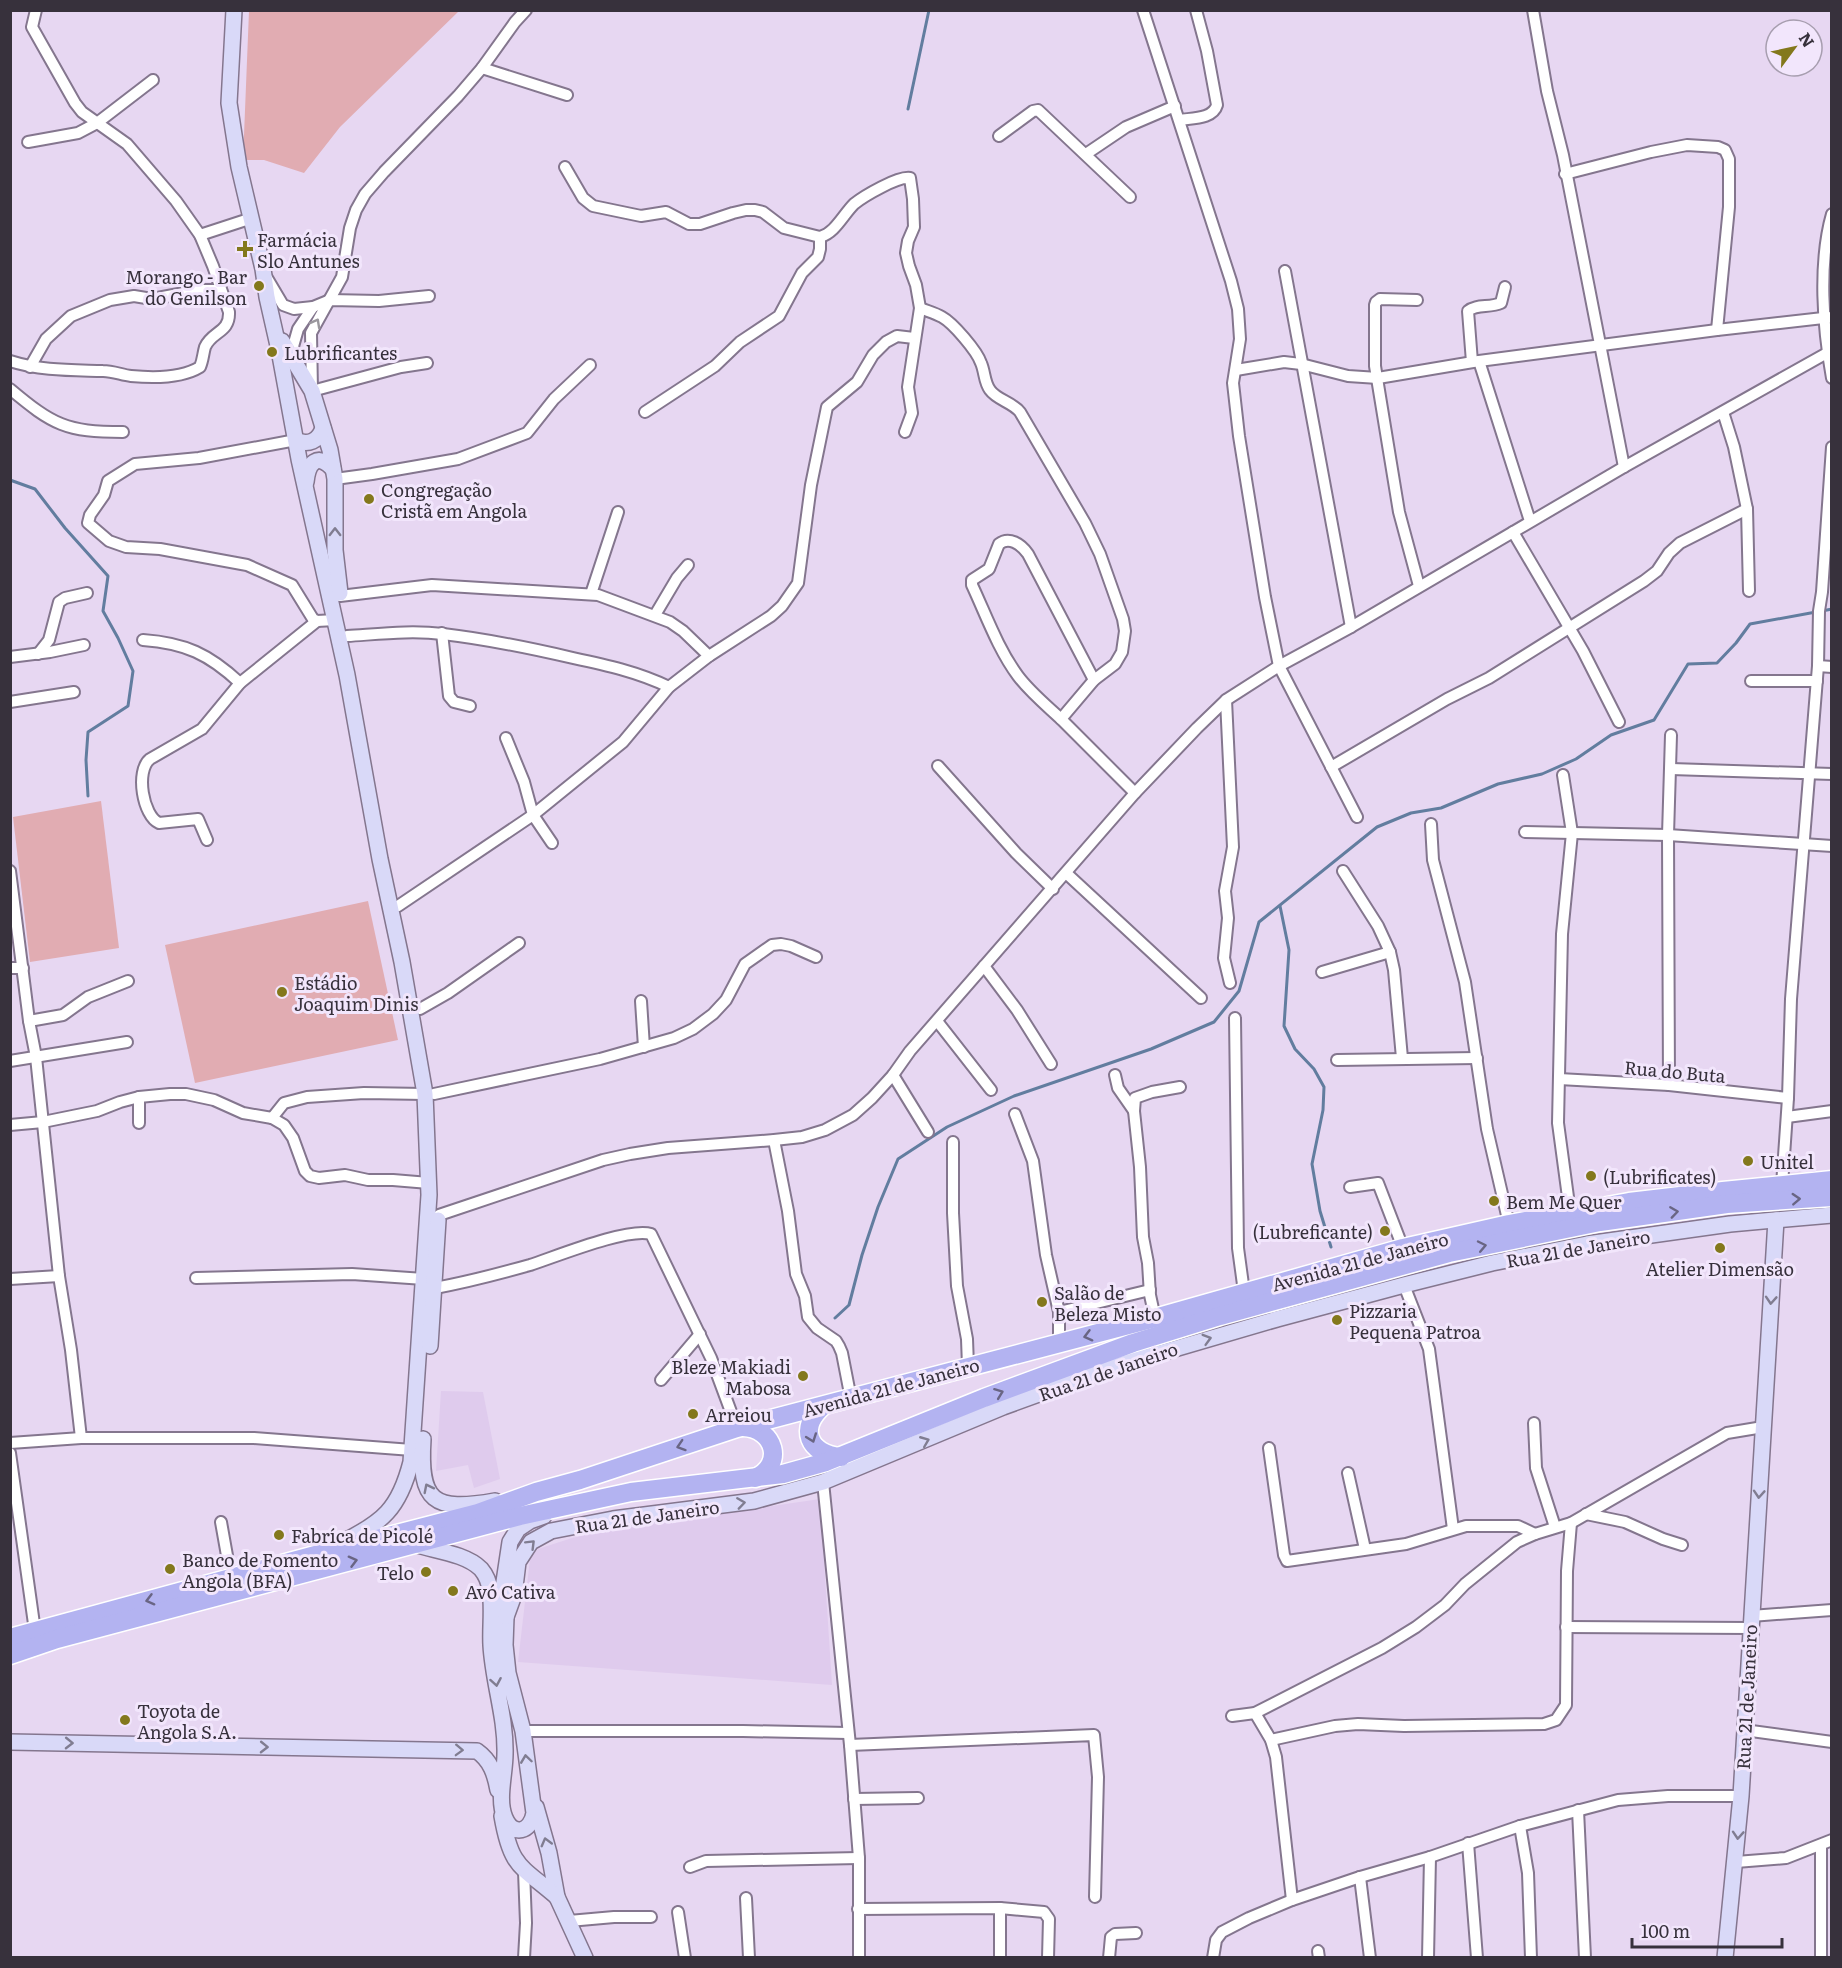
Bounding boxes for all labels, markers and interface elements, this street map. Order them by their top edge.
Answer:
north arrow [1764,18,1824,78]
text: N [1794,27,1821,51]
place label: Farmácia Slo Antunes [257,226,360,274]
marker: Farmácia Slo Antunes [238,242,252,256]
place label: Morango - Bar do Genilson [125,263,247,311]
marker: Morango - Bar do Genilson [252,279,266,293]
one-way arrow [309,319,320,329]
place label: Lubrificantes [284,339,397,366]
marker: Lubrificantes [265,345,279,359]
place label: Congregação Cristã em Angola [381,476,527,524]
marker: Congregação Cristã em Angola [362,492,376,506]
one-way arrow [329,528,341,537]
place label: Estádio Joaquim Dinis [294,969,418,1017]
marker: Estádio Joaquim Dinis [275,985,289,999]
street label: Rua do Buta [1623,1053,1727,1089]
place label: Unitel [1760,1148,1814,1175]
marker: Unitel [1741,1154,1755,1168]
place label: (Lubrificates) [1603,1163,1716,1190]
marker: (Lubrificates) [1584,1169,1598,1183]
place label: Bem Me Quer [1506,1188,1622,1215]
one-way arrow [1792,1192,1801,1205]
marker: Bem Me Quer [1487,1194,1501,1208]
one-way arrow [1669,1206,1679,1218]
place label: (Lubreficante) [1253,1218,1373,1245]
street label: Rua 21 de Janeiro [1504,1222,1652,1274]
street label: Avenida 21 de Janeiro [1269,1224,1451,1298]
marker: (Lubreficante) [1378,1224,1392,1238]
one-way arrow [1477,1240,1487,1253]
marker: Atelier Dimensão [1713,1241,1727,1255]
place label: Atelier Dimensão [1646,1255,1794,1282]
place label: Salão de Beleza Misto [1054,1279,1162,1327]
marker: Salão de Beleza Misto [1035,1295,1049,1309]
one-way arrow [1765,1295,1778,1304]
place label: Pizzaria Pequena Patroa [1349,1297,1481,1345]
marker: Pizzaria Pequena Patroa [1330,1313,1344,1327]
one-way arrow [1083,1329,1093,1341]
one-way arrow [1202,1333,1212,1346]
street label: Rua 21 de Janeiro [1035,1335,1181,1407]
street label: Avenida 21 de Janeiro [800,1350,982,1424]
place label: Bleze Makiadi Mabosa [671,1353,791,1401]
marker: Bleze Makiadi Mabosa [796,1369,810,1383]
one-way arrow [993,1387,1004,1400]
place label: Arreiou [705,1401,772,1428]
marker: Arreiou [686,1407,700,1421]
one-way arrow [805,1433,817,1443]
one-way arrow [919,1436,930,1448]
one-way arrow [676,1439,687,1452]
one-way arrow [423,1483,435,1494]
one-way arrow [1752,1490,1765,1499]
street label: Rua 21 de Janeiro [573,1492,721,1540]
one-way arrow [736,1497,745,1509]
place label: Fabríca de Picolé [291,1522,433,1549]
marker: Fabríca de Picolé [272,1528,286,1542]
one-way arrow [524,1540,535,1551]
place label: Banco de Fomento Angola (BFA) [182,1546,338,1594]
one-way arrow [348,1556,358,1569]
place label: Telo [377,1559,414,1586]
marker: Banco de Fomento Angola (BFA) [163,1562,177,1576]
marker: Telo [419,1565,433,1579]
place label: Avó Cativa [465,1578,556,1605]
marker: Avó Cativa [446,1584,460,1598]
one-way arrow [145,1593,156,1605]
street label: Rua 21 de Janeiro [1729,1624,1763,1770]
one-way arrow [489,1677,502,1687]
place label: Toyota de Angola S.A. [137,1697,237,1745]
marker: Toyota de Angola S.A. [118,1713,132,1727]
one-way arrow [64,1737,73,1749]
one-way arrow [259,1740,268,1753]
one-way arrow [454,1744,463,1756]
one-way arrow [521,1755,533,1764]
one-way arrow [1731,1831,1744,1840]
one-way arrow [540,1837,553,1847]
scale bar [1632,1911,1782,1949]
text: 100 m [1641,1917,1690,1944]

